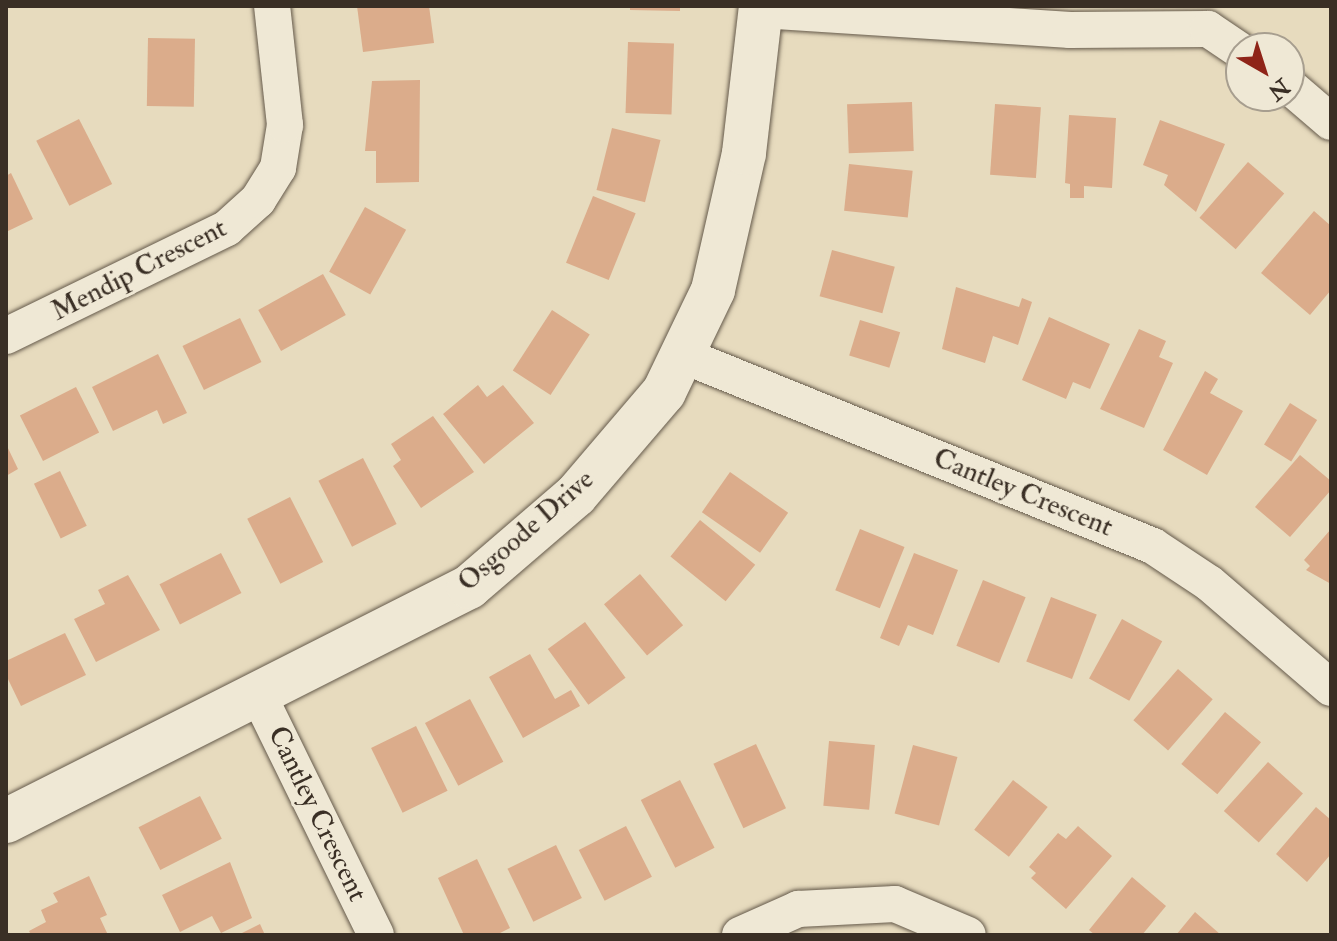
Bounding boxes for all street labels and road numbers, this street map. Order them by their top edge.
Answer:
street label: Mendip Crescent [46,211,232,329]
street label: Cantley Crescent [928,442,1118,544]
street label: Osgoode Drive [451,463,601,599]
street label: Cantley Crescent [260,721,374,907]

